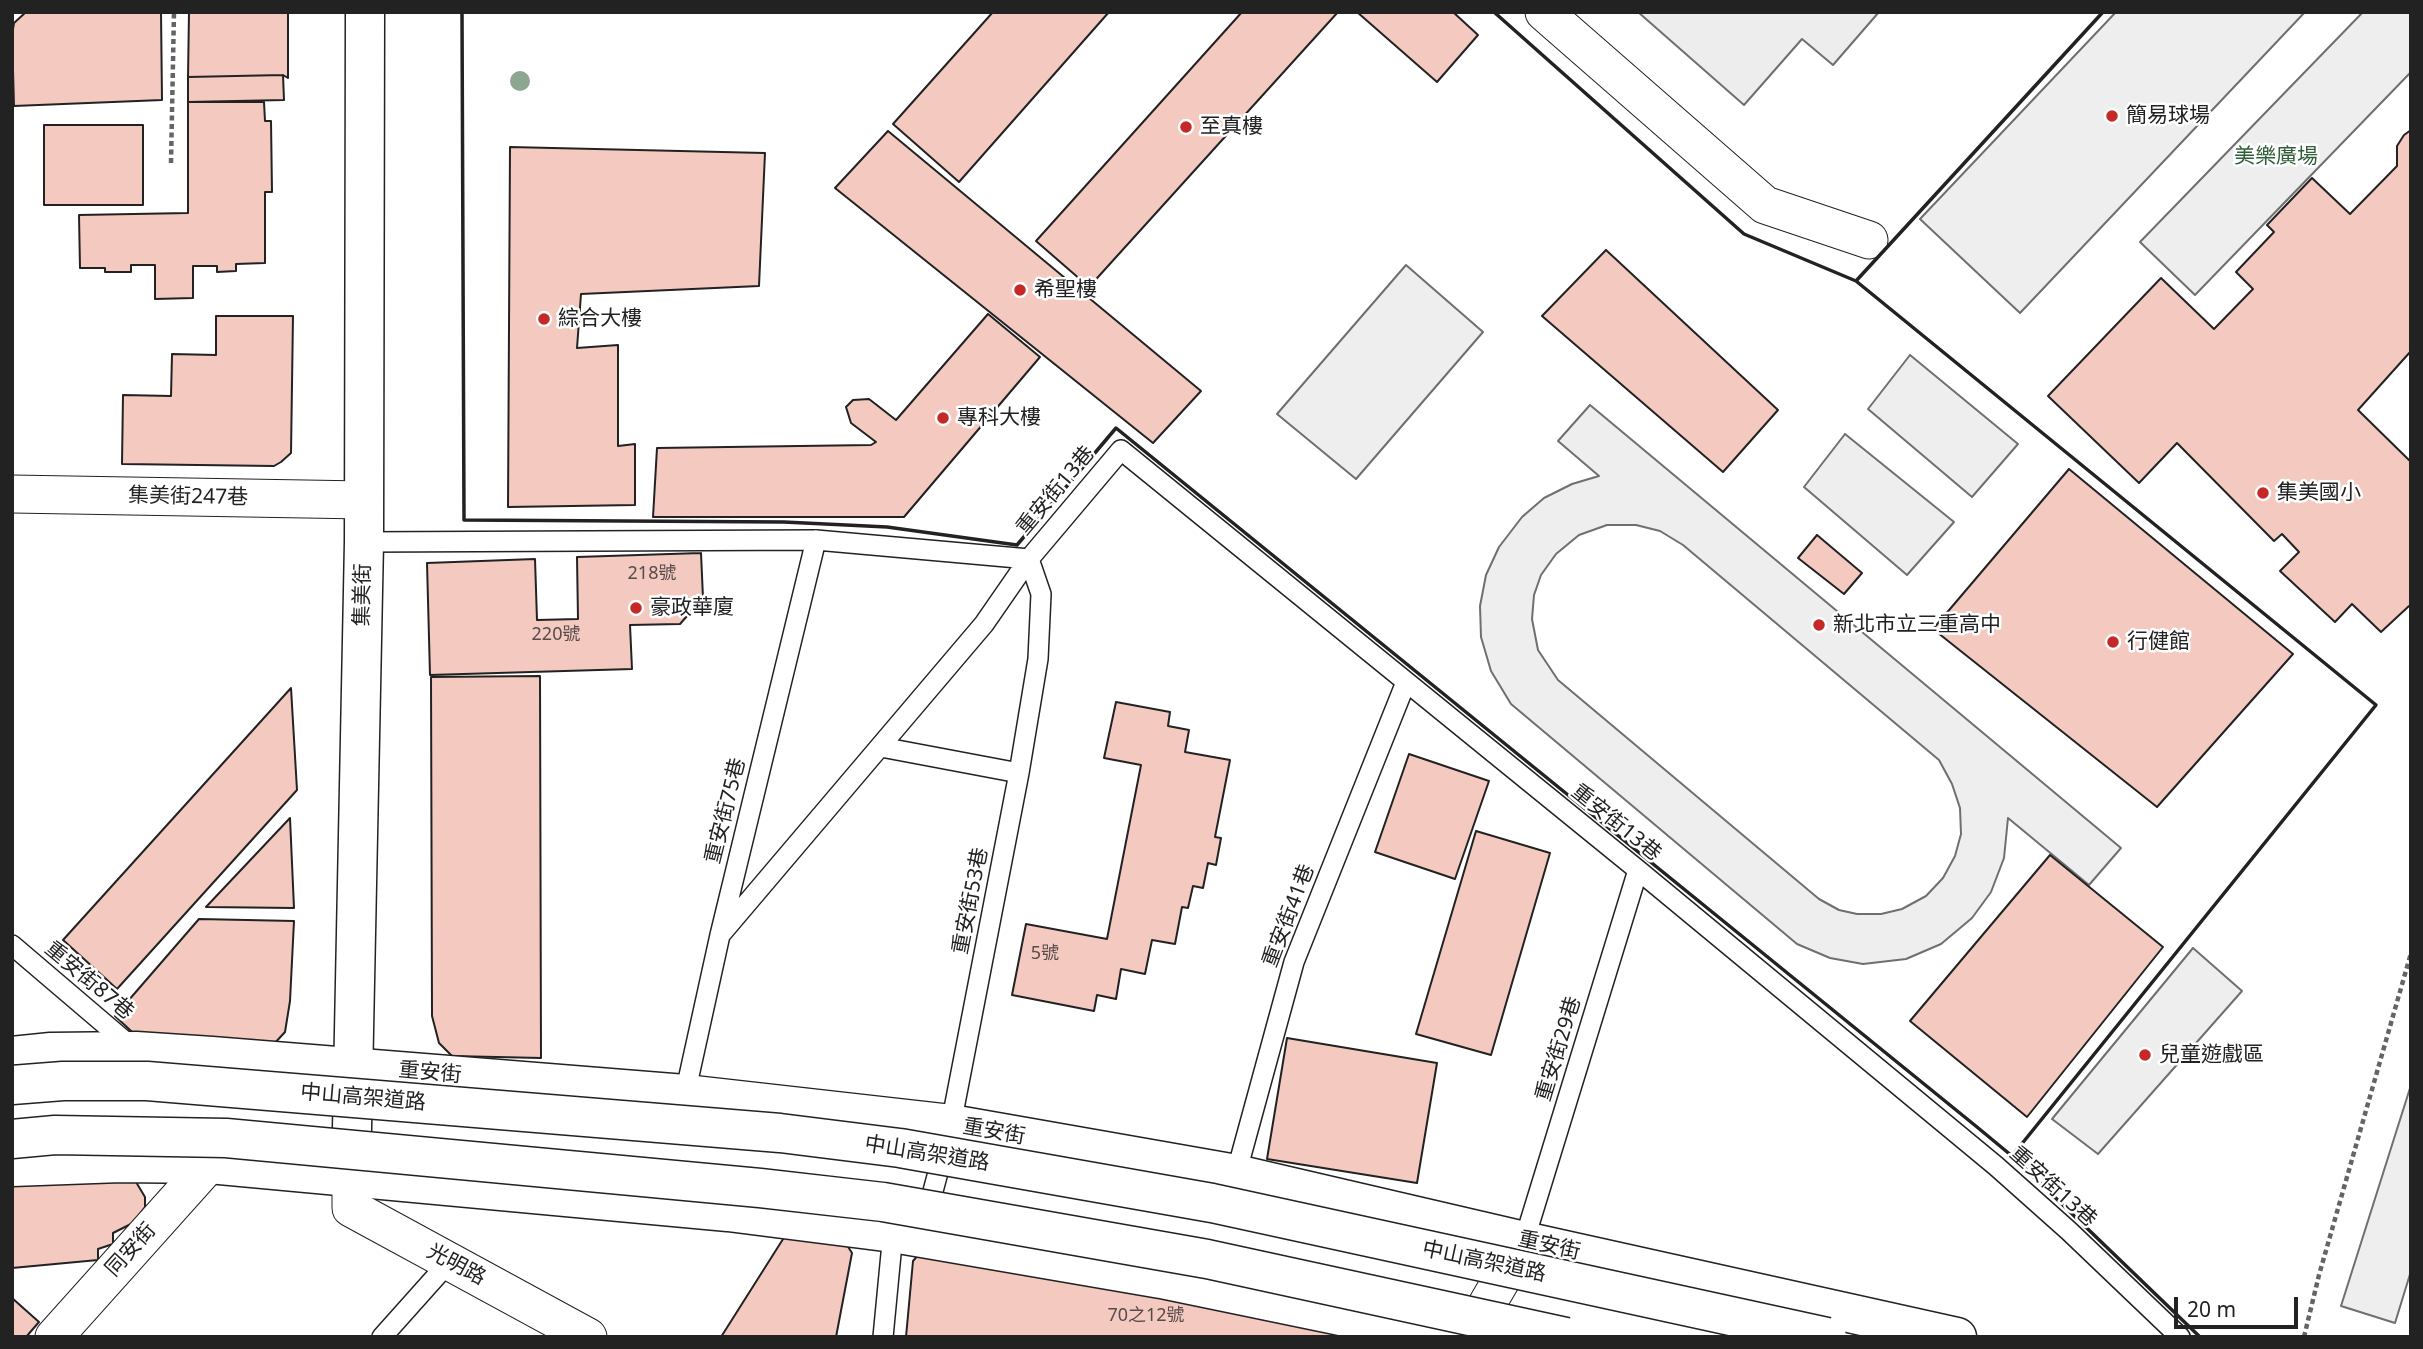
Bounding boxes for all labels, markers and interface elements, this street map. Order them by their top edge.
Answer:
place label: 簡易球場 [2126,103,2210,129]
marker: 簡易球場 [2104,108,2120,124]
place label: 至真樓 [1200,114,1263,140]
marker: 至真樓 [1178,119,1194,135]
park label: 美樂廣場 [2234,144,2318,170]
place label: 希聖樓 [1034,277,1097,303]
marker: 希聖樓 [1012,282,1028,298]
place label: 綜合大樓 [558,306,642,332]
marker: 綜合大樓 [536,311,552,327]
place label: 專科大樓 [957,405,1041,431]
marker: 專科大樓 [935,410,951,426]
street label: 重安街13巷 [1012,442,1100,540]
place label: 集美國小 [2277,480,2361,506]
street label: 集美街247巷 [128,483,248,511]
marker: 集美國小 [2255,485,2271,501]
street label: 集美街 [350,563,376,627]
house number: 218號 [628,563,676,585]
place label: 豪政華廈 [650,595,734,621]
marker: 豪政華廈 [628,600,644,616]
place label: 新北市立三重高中 [1833,612,2001,638]
marker: 新北市立三重高中 [1811,617,1827,633]
house number: 220號 [532,624,580,646]
place label: 行健館 [2127,629,2190,655]
marker: 行健館 [2105,634,2121,650]
street label: 重安街75巷 [701,756,751,866]
street label: 重安街13巷 [1566,779,1666,867]
street label: 重安街53巷 [948,846,994,956]
street label: 重安街41巷 [1258,861,1320,971]
street label: 重安街87巷 [40,937,138,1025]
house number: 5號 [1031,943,1059,965]
street label: 重安街29巷 [1531,994,1587,1104]
place label: 兒童遊戲區 [2159,1042,2264,1068]
marker: 兒童遊戲區 [2137,1047,2153,1063]
street label: 重安街 [398,1058,462,1088]
street label: 中山高架道路 [299,1080,427,1116]
street label: 重安街 [961,1114,1027,1150]
street label: 中山高架道路 [863,1132,991,1176]
street label: 重安街13巷 [2004,1141,2102,1233]
street label: 同安街 [101,1218,161,1282]
street label: 重安街 [1515,1227,1583,1265]
street label: 中山高架道路 [1420,1237,1548,1287]
street label: 光明路 [422,1239,490,1291]
scale bar [2178,1282,2302,1326]
text: 20 m [2187,1295,2236,1323]
house number: 70之12號 [1107,1305,1185,1327]

